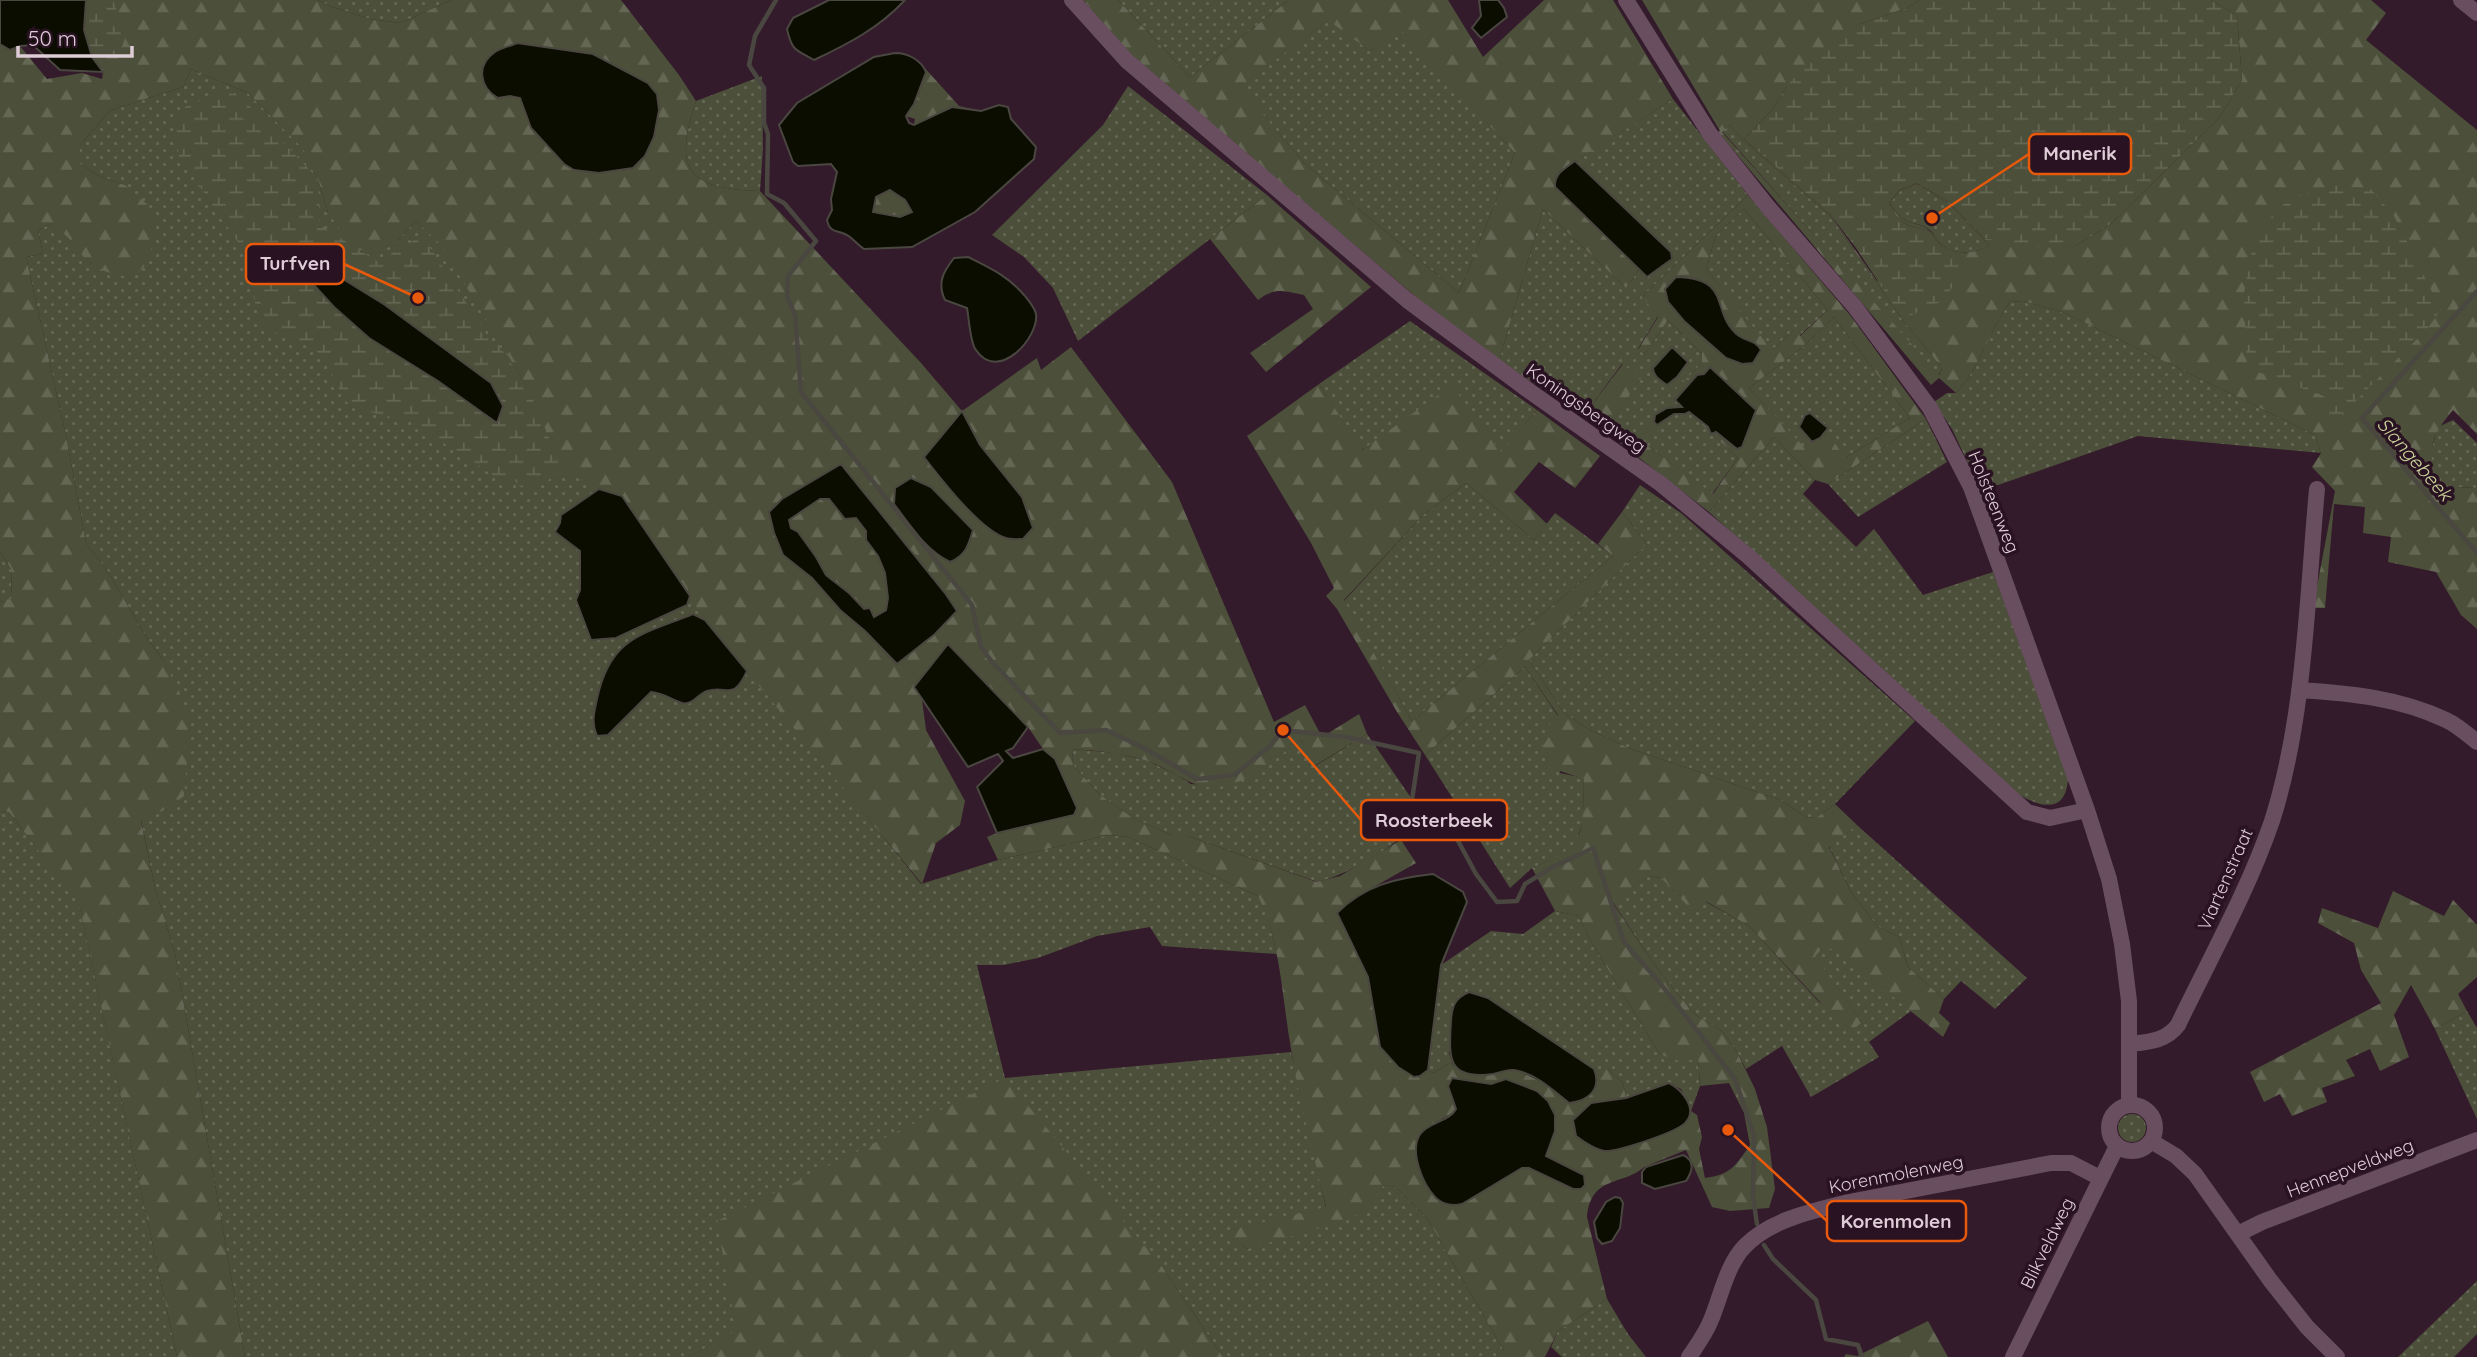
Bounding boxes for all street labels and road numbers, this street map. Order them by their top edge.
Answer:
street label: Koningsbergweg [1522,358,1650,458]
street label: Holsteenweg [1963,448,2025,556]
street label: Viartenstraat [2192,824,2258,934]
street label: Hennepveldweg [2283,1133,2417,1203]
street label: Korenmolenweg [1827,1150,1965,1198]
street label: Blikveldweg [2015,1194,2079,1292]

